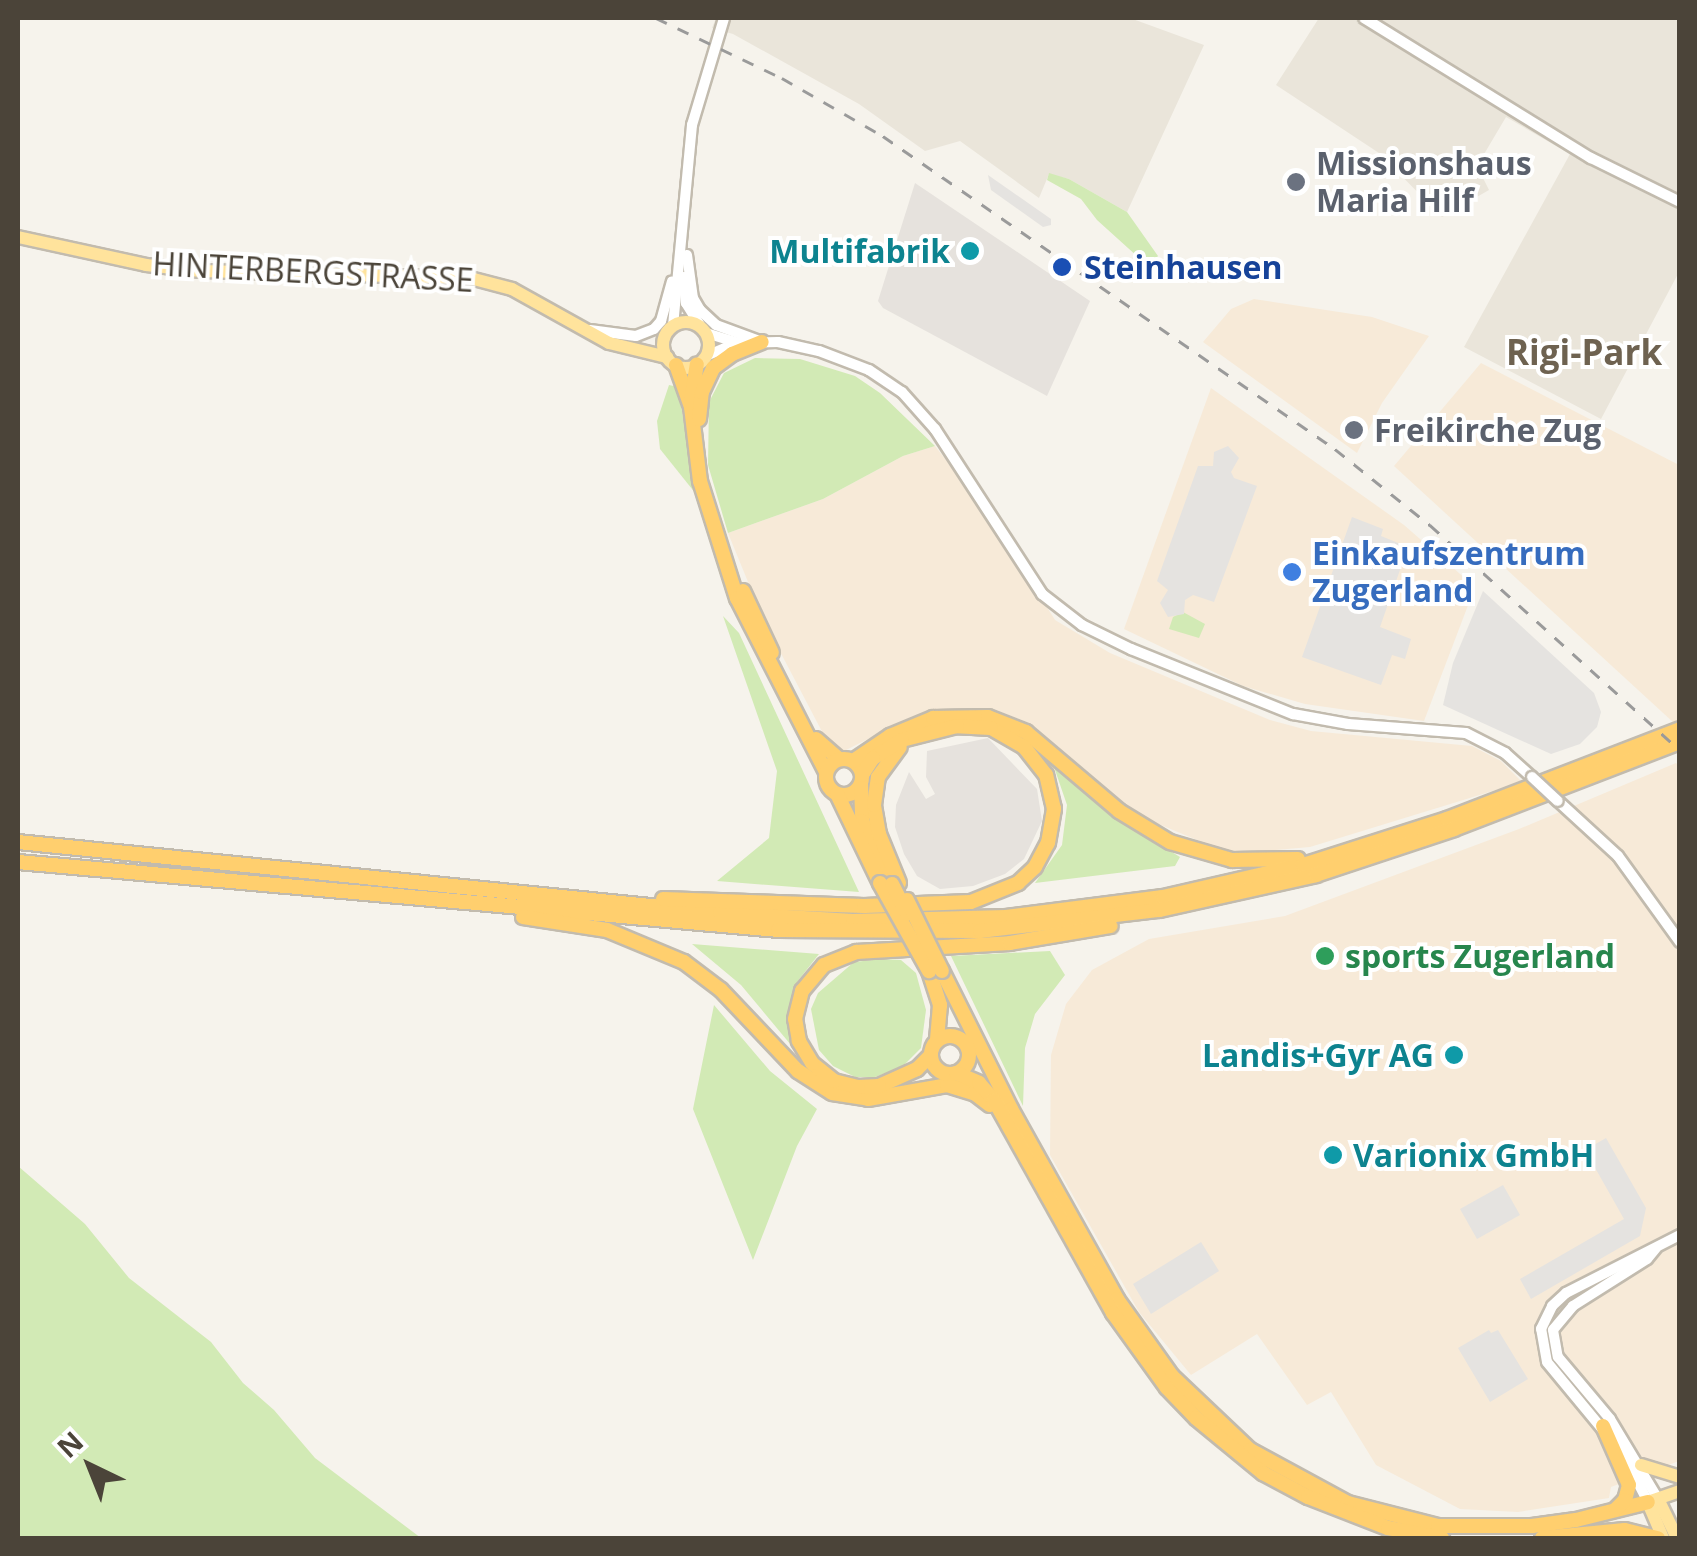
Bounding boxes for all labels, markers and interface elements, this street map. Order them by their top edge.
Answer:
place label: Missionshaus Maria Hilf [1316,145,1532,220]
marker: Missionshaus Maria Hilf [1285,171,1307,193]
place label: Multifabrik [769,232,950,270]
marker: Multifabrik [959,240,981,262]
street label: HINTERBERGSTRASSE [152,244,474,300]
place label: Steinhausen [1084,248,1282,286]
marker: Steinhausen [1049,254,1075,280]
district label: Rigi-Park [1506,331,1662,373]
place label: Freikirche Zug [1374,411,1601,449]
marker: Freikirche Zug [1343,419,1365,441]
place label: Einkaufszentrum Zugerland [1312,535,1586,610]
marker: Einkaufszentrum Zugerland [1281,561,1303,583]
place label: sports Zugerland [1345,937,1615,975]
marker: sports Zugerland [1314,945,1336,967]
place label: Landis+Gyr AG [1202,1036,1434,1074]
marker: Landis+Gyr AG [1443,1044,1465,1066]
place label: Varionix GmbH [1353,1136,1594,1174]
marker: Varionix GmbH [1322,1144,1344,1166]
north arrow [40,1416,140,1516]
text: N [48,1422,91,1466]

